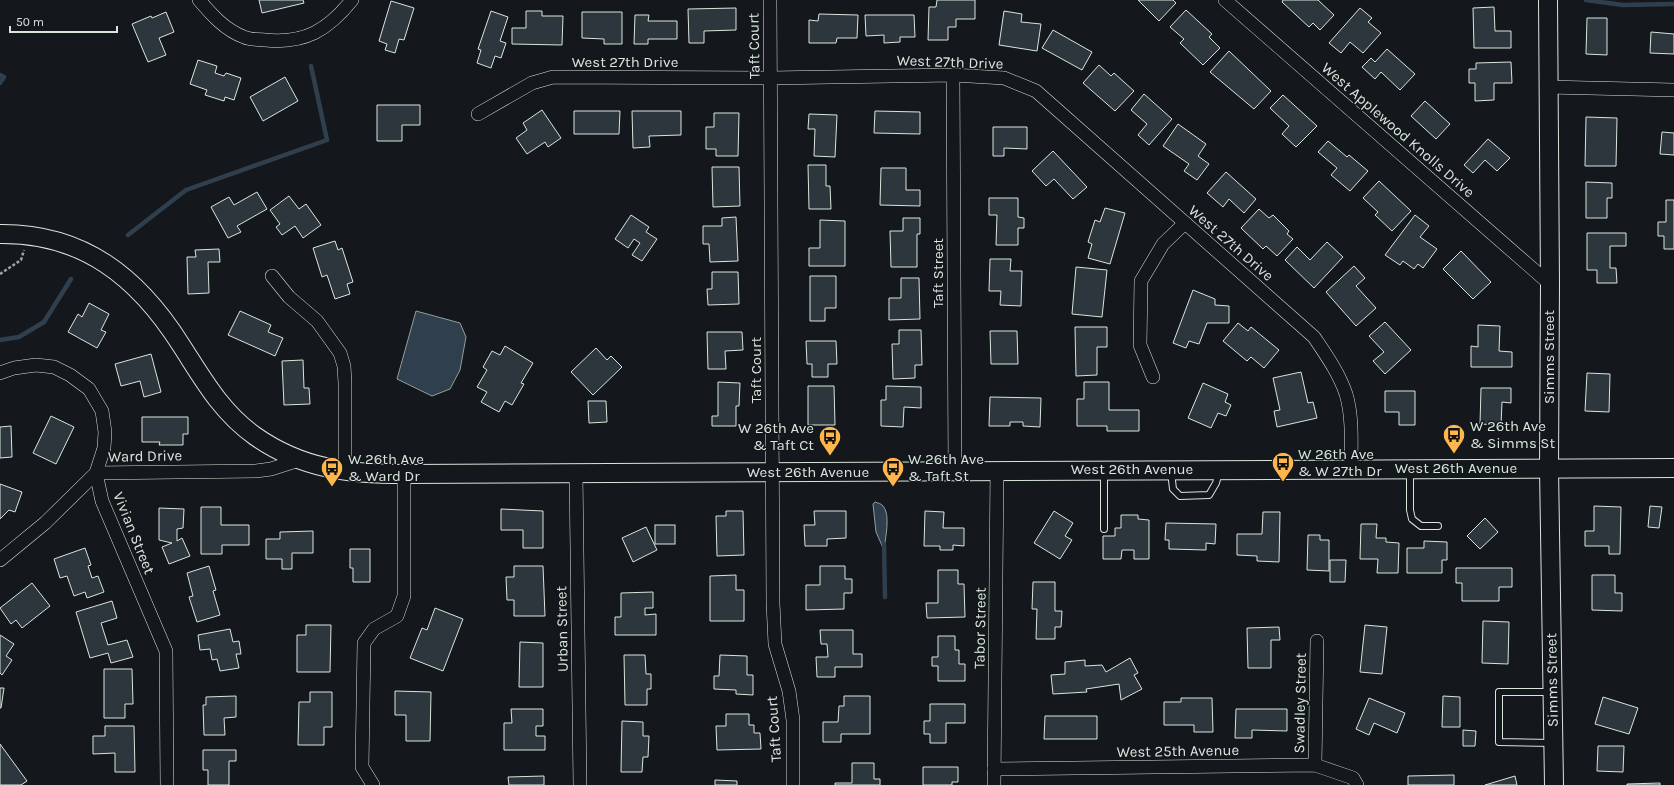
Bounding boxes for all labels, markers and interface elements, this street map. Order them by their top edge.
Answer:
scale bar [10,8,117,34]
street label: Taft Court [744,12,764,79]
text: 50 m [16,15,44,29]
street label: West 27th Drive [896,51,1004,73]
street label: West 27th Drive [572,53,678,71]
street label: West Applewood Knolls Drive [1318,59,1478,201]
street label: West 27th Drive [1185,201,1277,285]
street label: Taft Street [929,238,947,308]
street label: Simms Street [1540,310,1558,404]
street label: Taft Court [747,336,765,403]
place label: W 26th Ave & Simms St [1470,417,1555,452]
place label: W 26th Ave & Taft Ct [738,419,814,454]
bus stop icon: W 26th Ave & Simms St [1441,422,1467,455]
bus stop icon: W 26th Ave & Taft Ct [817,424,843,457]
place label: W 26th Ave & W 27th Dr [1298,445,1382,480]
street label: Ward Drive [108,446,182,466]
place label: W 26th Ave & Ward Dr [348,450,424,485]
place label: W 26th Ave & Taft St [908,450,984,485]
bus stop icon: W 26th Ave & W 27th Dr [1270,450,1296,483]
bus stop icon: W 26th Ave & Ward Dr [319,455,345,488]
bus stop icon: W 26th Ave & Taft St [880,455,906,488]
street label: West 26th Avenue [1395,459,1517,477]
street label: West 26th Avenue [1071,460,1193,478]
street label: West 26th Avenue [747,463,869,481]
street label: Vivian Street [109,489,159,577]
street label: Urban Street [552,585,572,672]
street label: Tabor Street [970,587,990,669]
street label: Simms Street [1542,632,1562,727]
street label: Swadley Street [1290,652,1310,754]
street label: Taft Court [763,695,785,763]
street label: West 25th Avenue [1117,741,1239,761]

